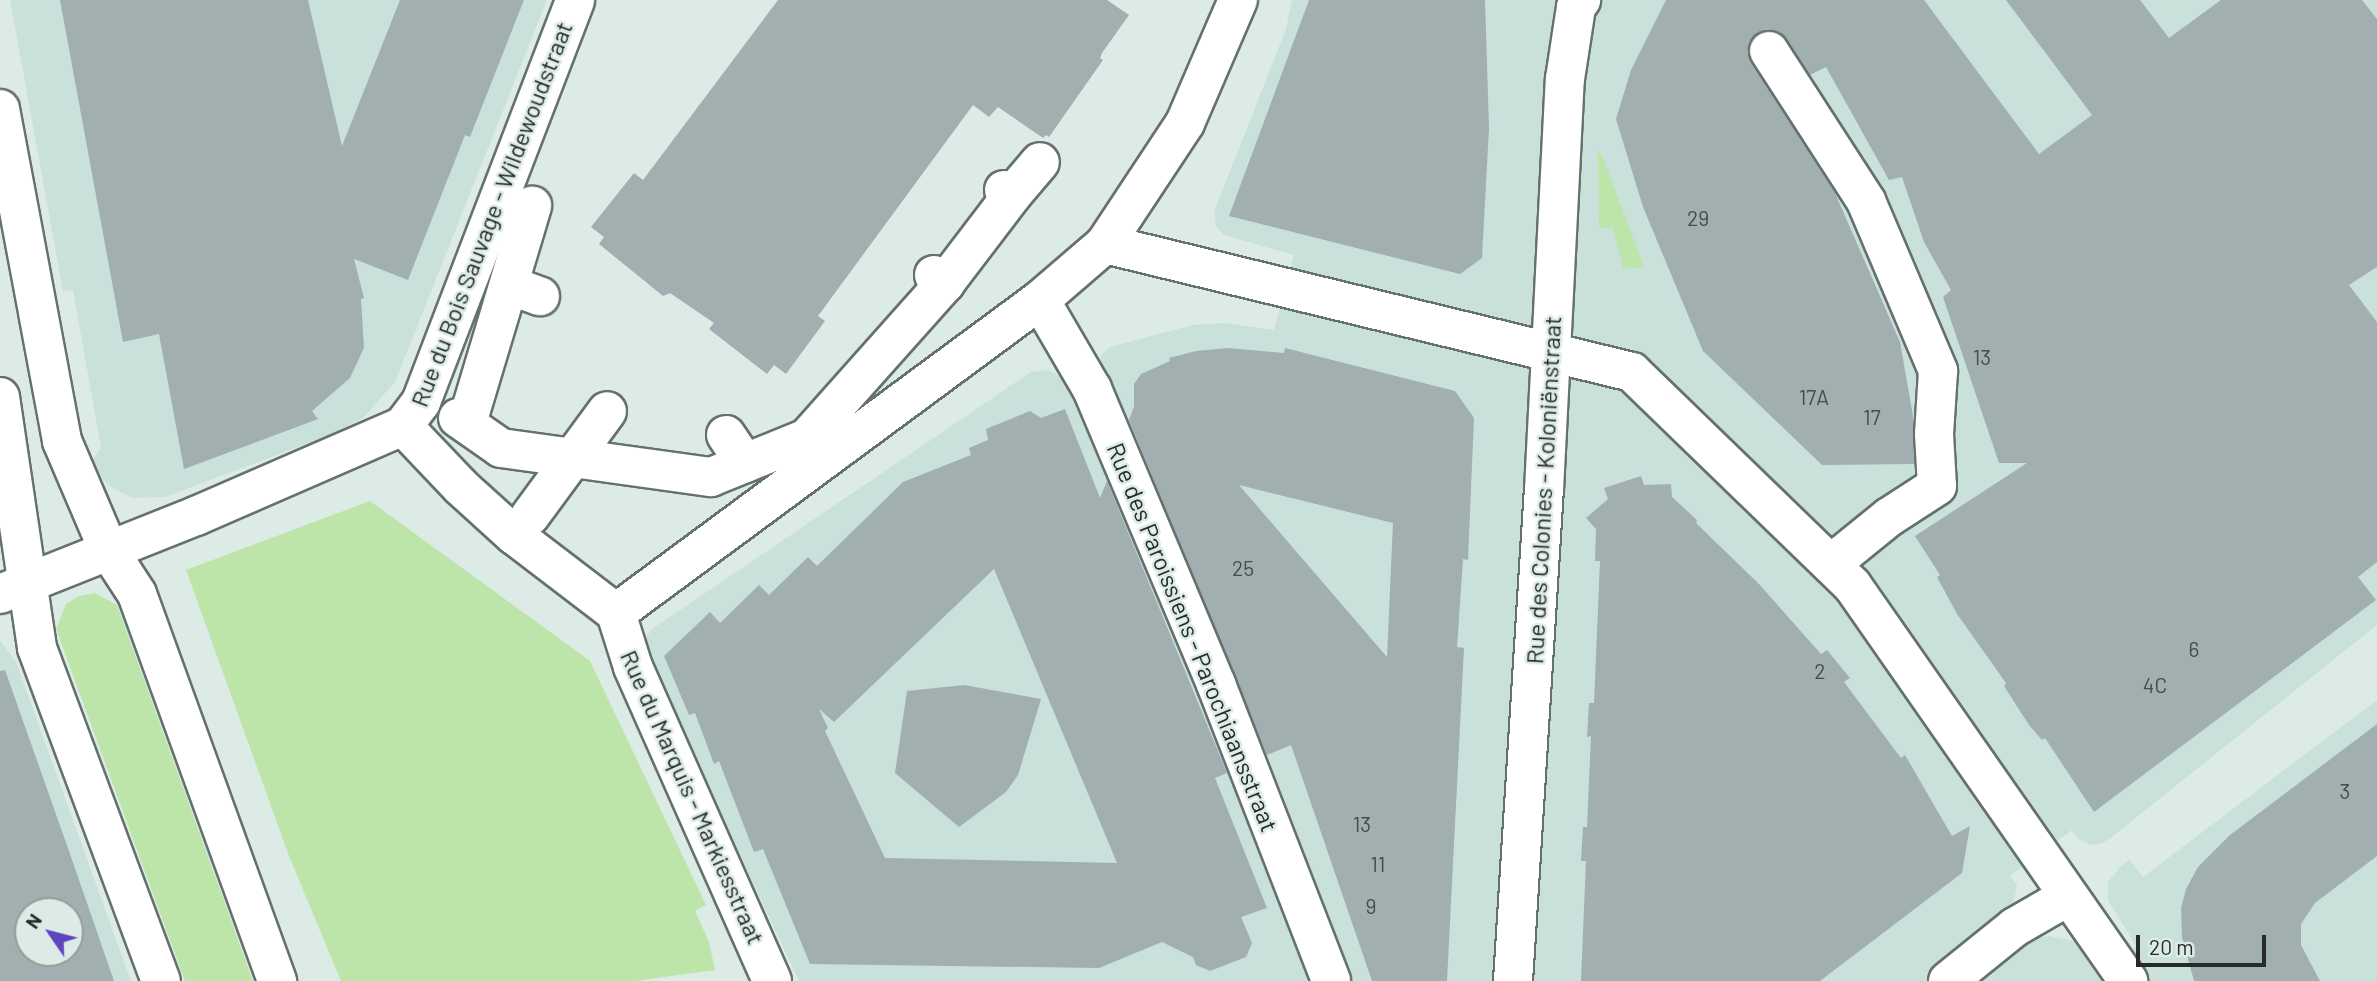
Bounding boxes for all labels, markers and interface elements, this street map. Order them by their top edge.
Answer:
street label: Rue du Bois Sauvage - Wildewoudstraat [404,17,578,411]
house number: 29 [1687,205,1709,231]
street label: Rue des Colonies - Koloniënstraat [1520,315,1566,665]
house number: 13 [1973,344,1991,370]
house number: 17A [1799,384,1829,410]
house number: 17 [1863,404,1881,430]
street label: Rue des Paroissiens - Parochiaansstraat [1102,438,1284,836]
house number: 25 [1232,555,1254,581]
house number: 6 [2189,636,2199,662]
street label: Rue du Marquis - Markiesstraat [615,646,771,948]
house number: 2 [1814,658,1826,684]
house number: 4C [2143,672,2167,698]
house number: 3 [2340,778,2350,804]
house number: 13 [1353,811,1371,837]
house number: 11 [1371,851,1385,877]
house number: 9 [1366,893,1376,919]
north arrow [14,897,84,967]
text: N [20,909,46,933]
scale bar [2139,922,2268,966]
text: 20 m [2149,934,2194,959]

